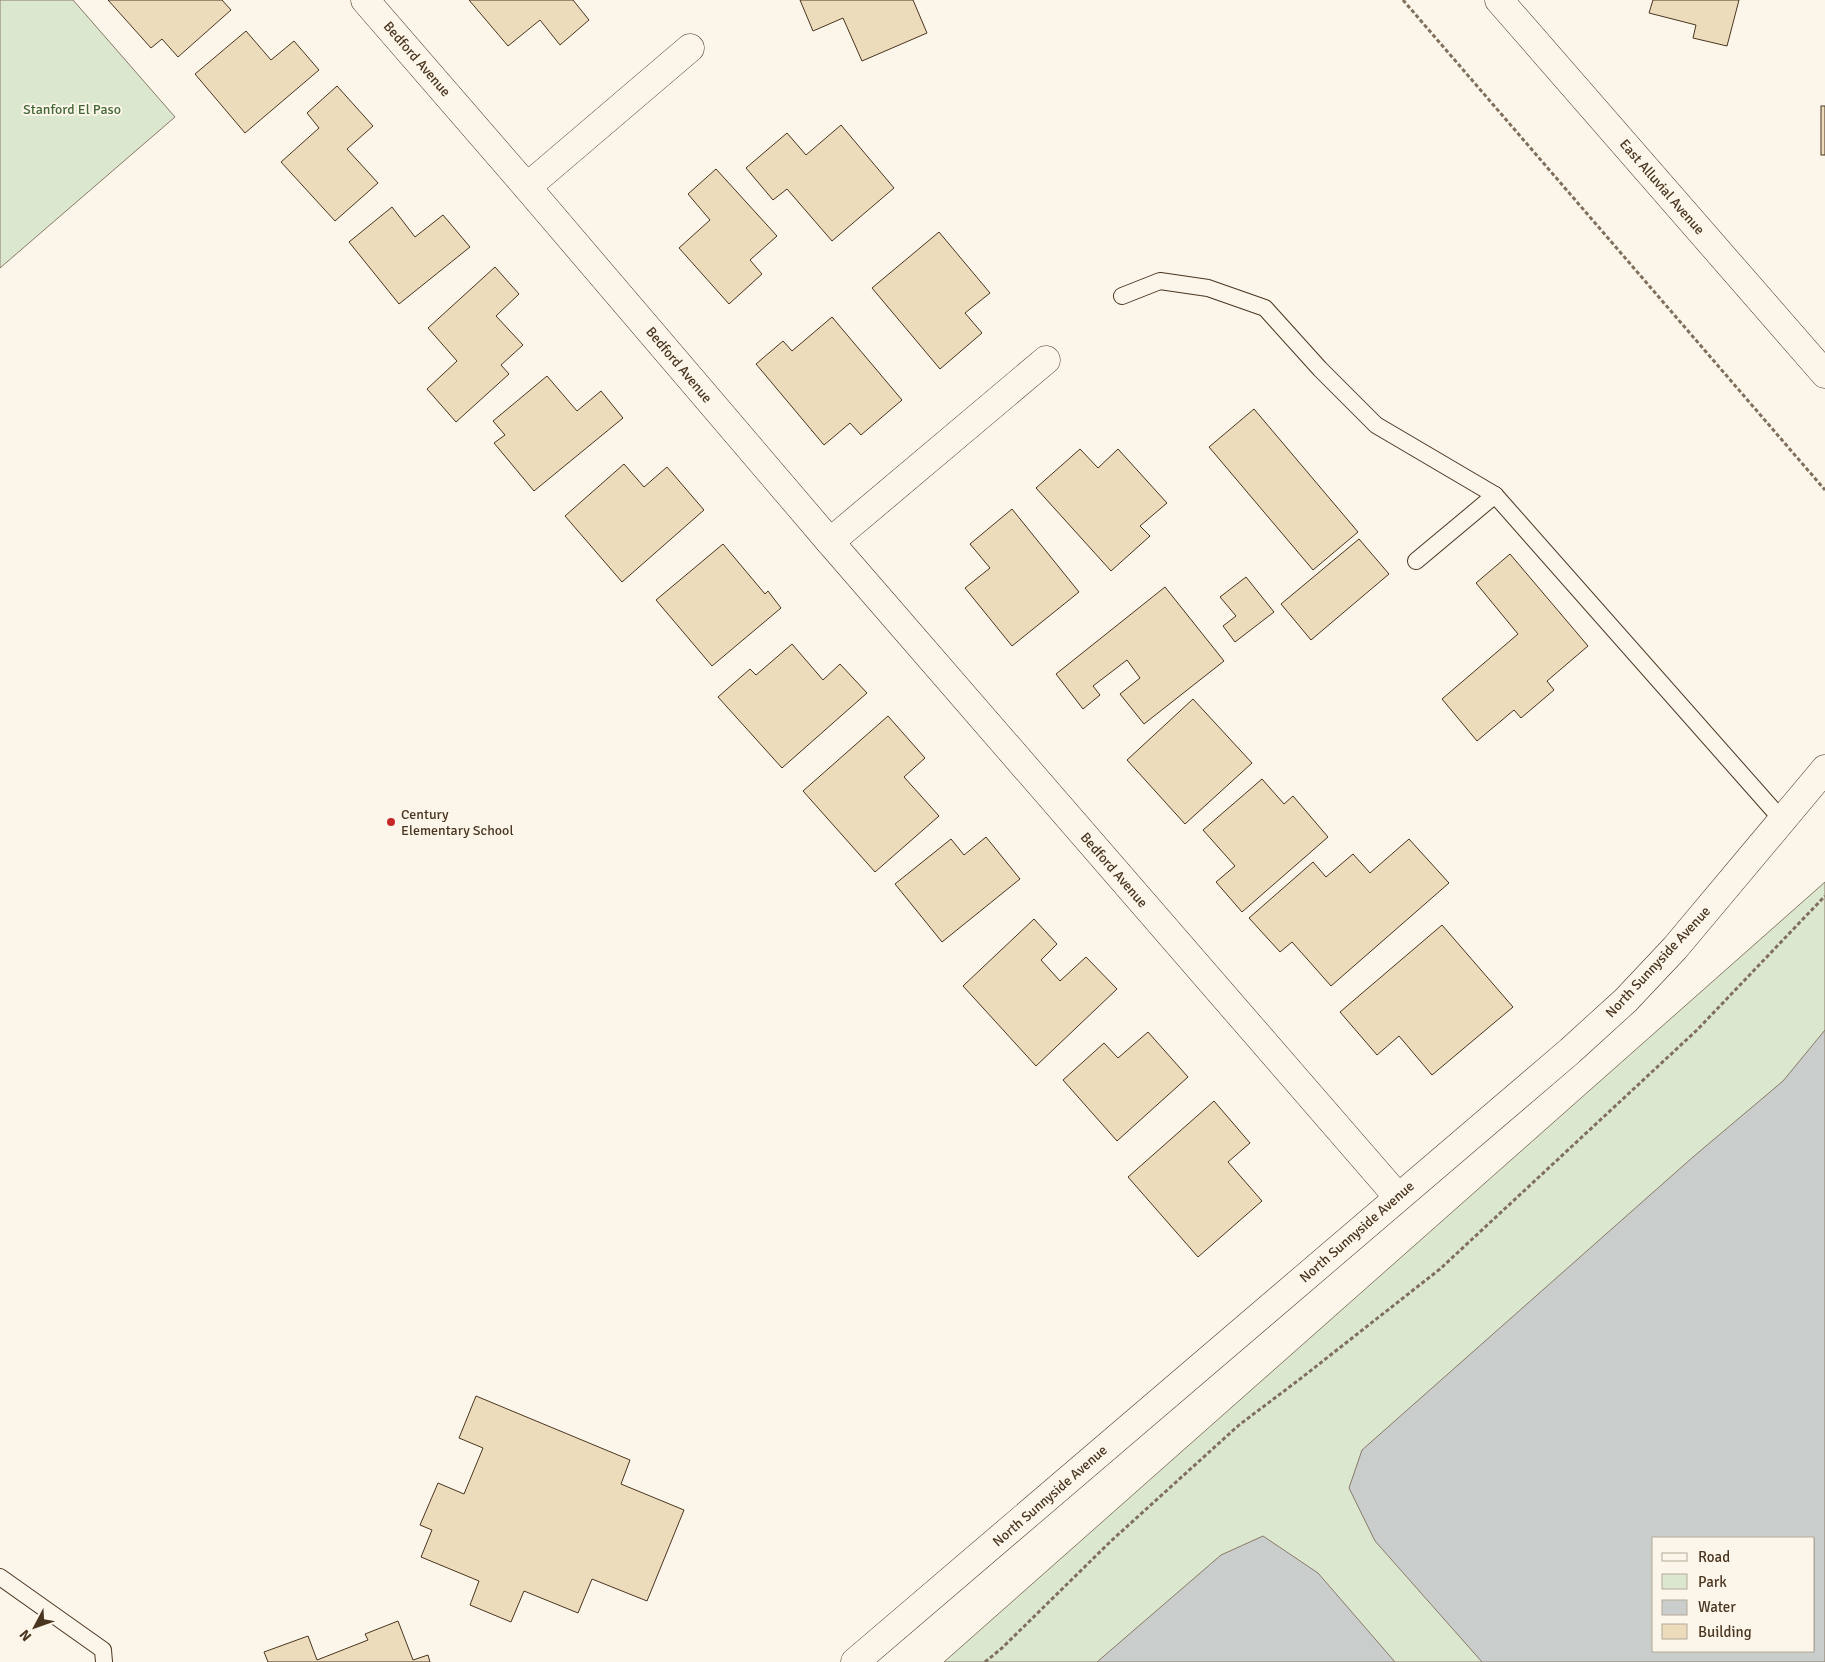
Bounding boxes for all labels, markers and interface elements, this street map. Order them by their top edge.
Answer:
street label: Bedford Avenue [380,18,454,100]
park label: Stanford El Paso [23,101,121,118]
street label: East Alluvial Avenue [1616,136,1708,238]
street label: Bedford Avenue [642,324,716,406]
place label: Century Elementary School [401,806,514,839]
marker: Century Elementary School [385,816,397,828]
street label: Bedford Avenue [1077,829,1151,911]
street label: North Sunnyside Avenue [1602,903,1714,1021]
street label: North Sunnyside Avenue [1296,1178,1418,1286]
street label: North Sunnyside Avenue [989,1442,1111,1550]
legend [1652,1537,1815,1652]
text: Road [1698,1548,1730,1566]
text: Park [1698,1573,1727,1591]
text: Water [1698,1598,1736,1616]
north arrow [10,1602,60,1652]
text: Building [1698,1623,1752,1641]
text: N [16,1626,35,1644]

